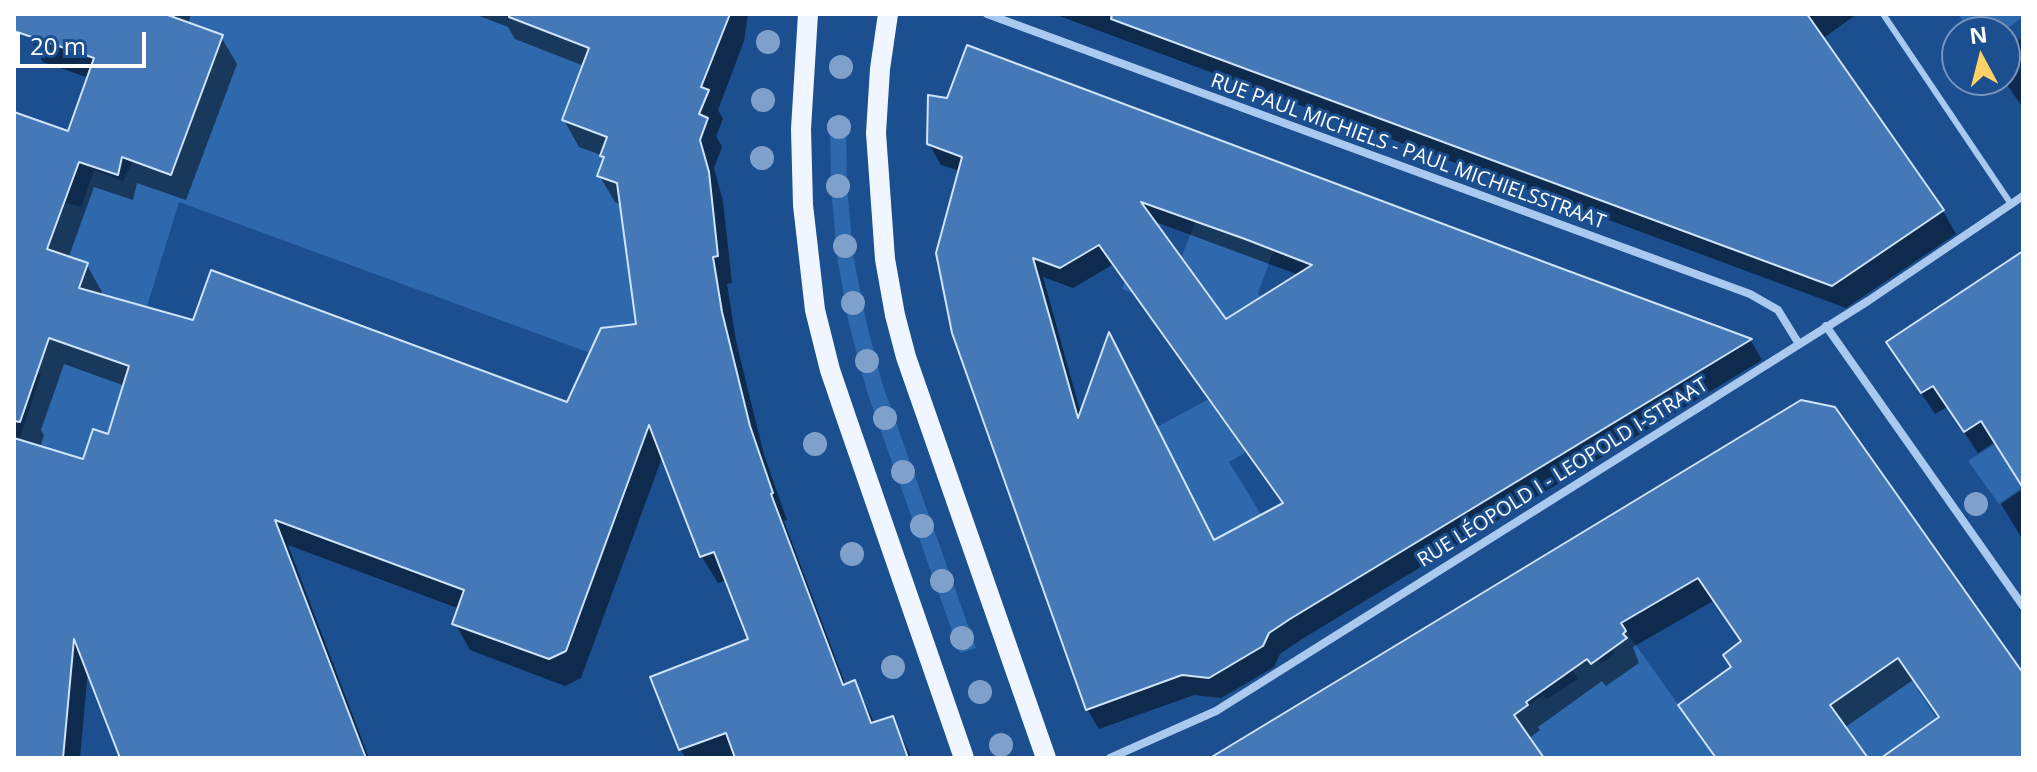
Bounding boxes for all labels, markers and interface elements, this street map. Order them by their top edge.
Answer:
scale bar [20,16,150,66]
north arrow [1941,16,2021,96]
text: N [1968,18,1989,50]
text: 20 m [30,29,86,62]
street label: RUE PAUL MICHIELS - PAUL MICHIELSSTRAAT [1207,69,1609,235]
street label: RUE LÉOPOLD I - LEOPOLD I-STRAAT [1413,373,1713,573]

